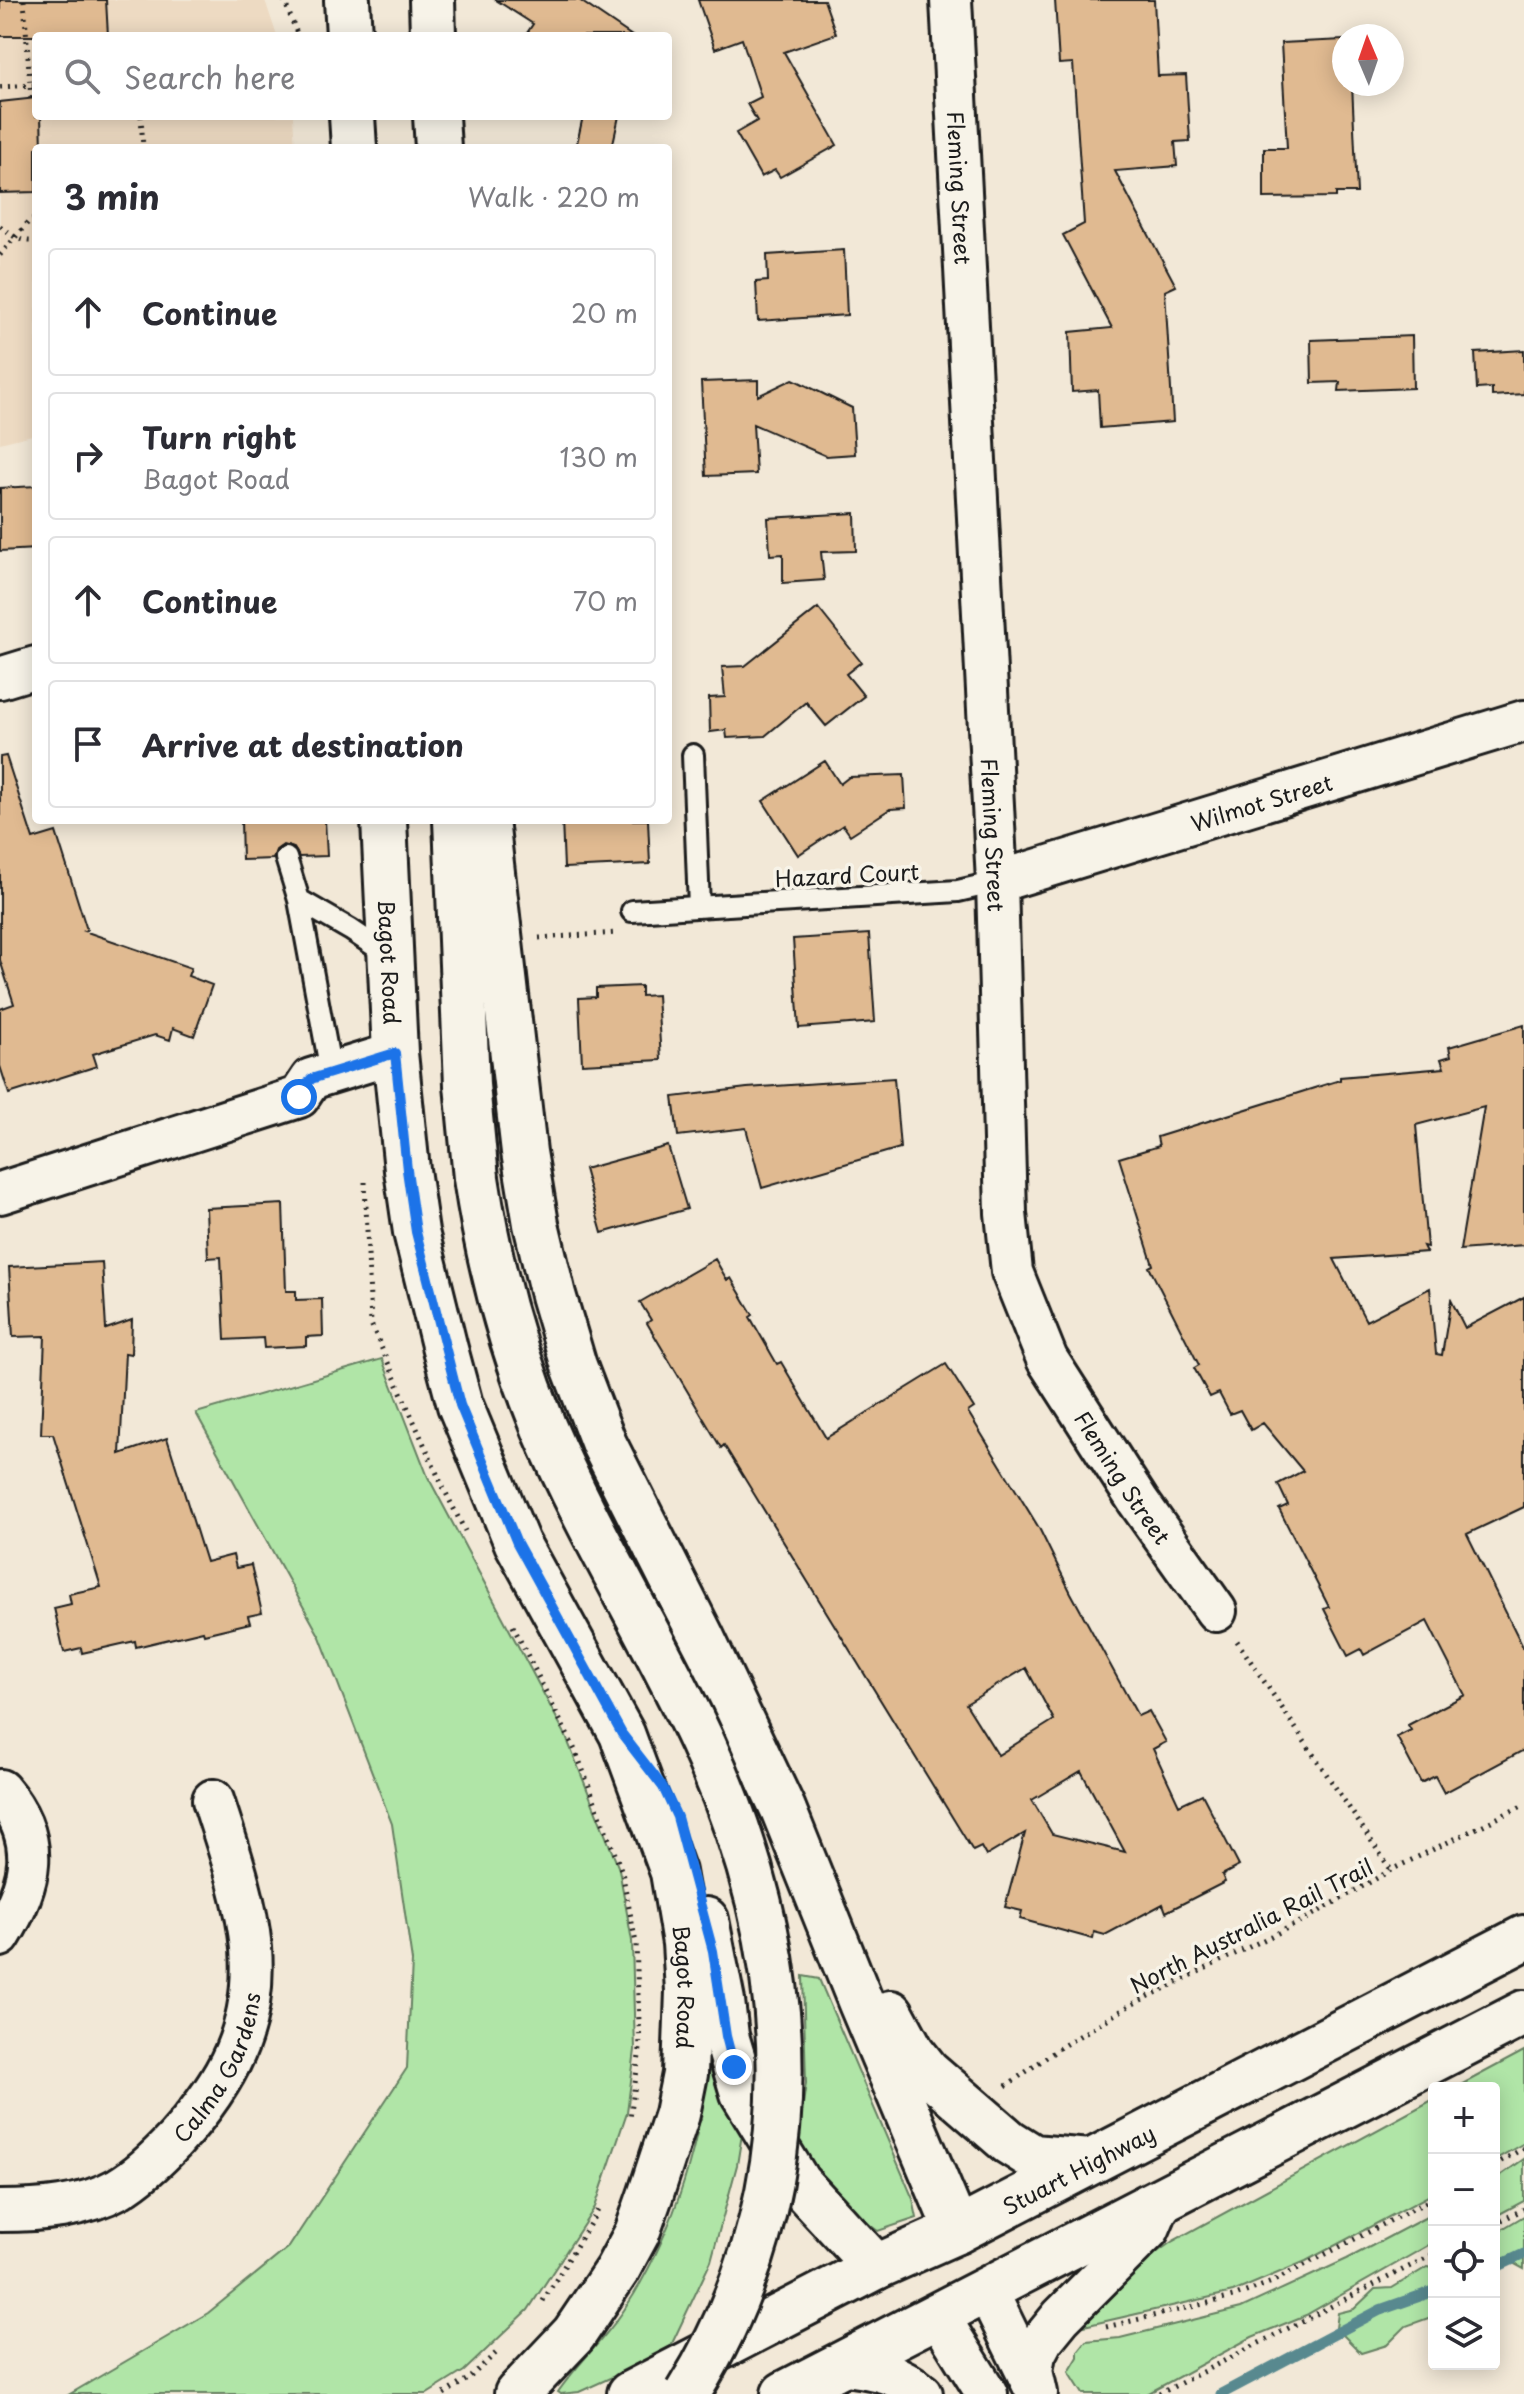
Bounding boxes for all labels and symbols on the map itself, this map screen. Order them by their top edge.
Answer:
north arrow [1332,24,1404,96]
street label: Fleming Street [940,110,981,265]
street label: Fleming Street [974,757,1014,912]
street label: Wilmot Street [1186,764,1336,839]
street label: Hazard Court [774,854,920,894]
street label: Bagot Road [371,899,410,1025]
route start [281,1079,317,1115]
street label: Fleming Street [1067,1404,1180,1550]
street label: North Australia Rail Trail [1124,1849,1378,2001]
street label: Bagot Road [666,1921,705,2050]
street label: Calma Gardens [164,1990,267,2149]
route end [716,2049,752,2085]
street label: Stuart Highway [996,2115,1160,2221]

